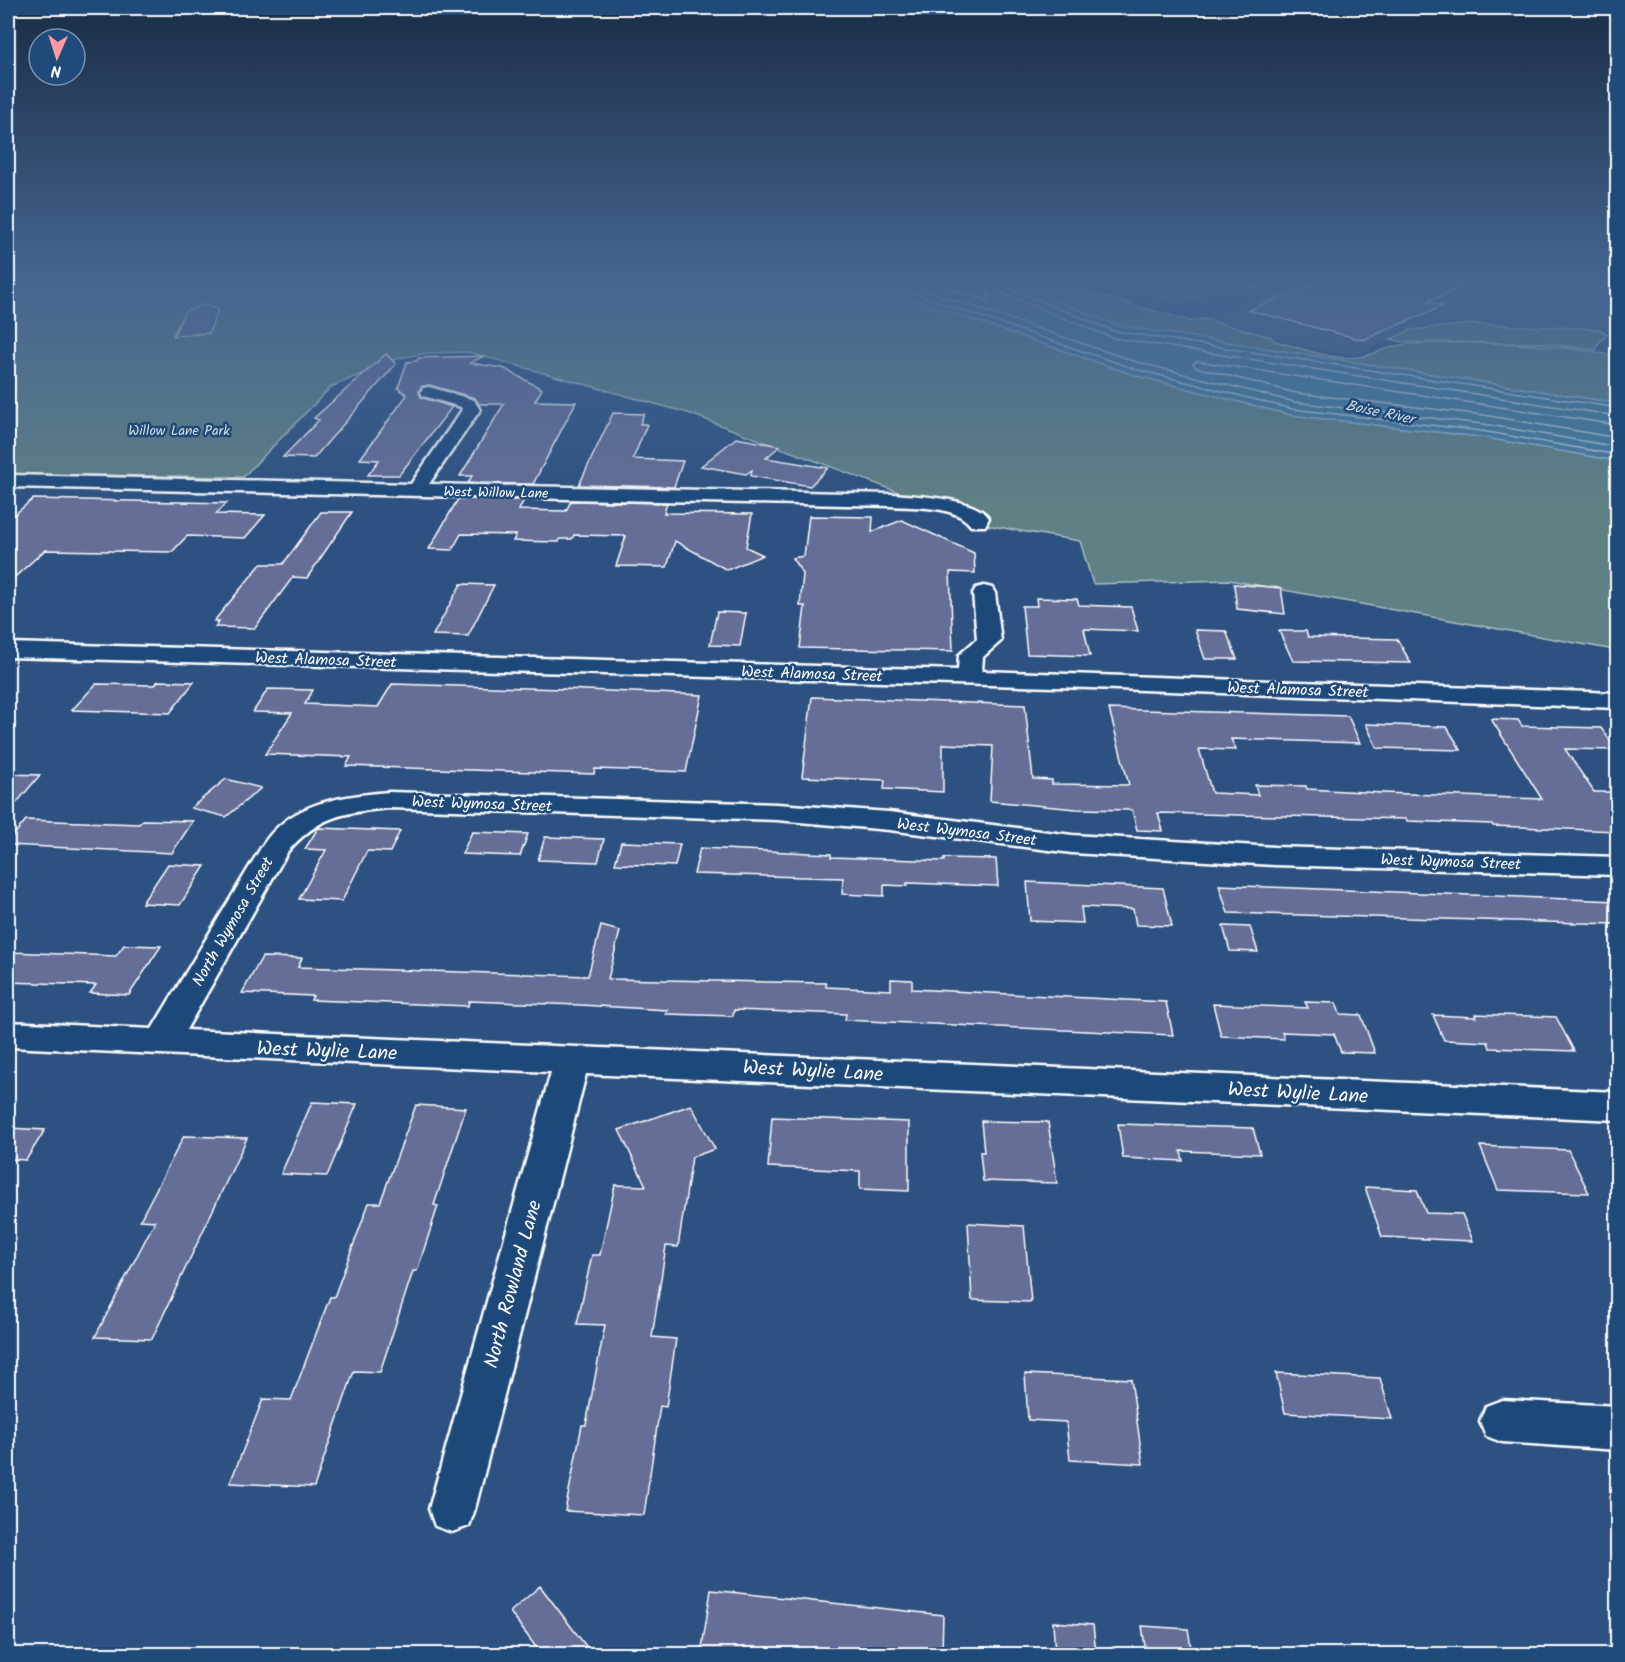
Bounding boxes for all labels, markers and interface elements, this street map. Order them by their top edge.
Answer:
north arrow [27,27,87,87]
text: N [51,58,62,83]
water label: Boise River [1343,394,1419,433]
park label: Willow Lane Park [128,420,230,442]
street label: West Willow Lane [443,481,549,505]
street label: West Alamosa Street [255,646,398,675]
street label: West Alamosa Street [741,660,884,689]
street label: West Alamosa Street [1227,676,1370,705]
street label: West Wymosa Street [411,790,553,819]
street label: West Wymosa Street [896,812,1039,854]
street label: West Wymosa Street [1380,848,1522,877]
street label: North Wymosa Street [186,852,281,991]
street label: West Wylie Lane [256,1034,398,1070]
street label: West Wylie Lane [742,1052,884,1092]
street label: West Wylie Lane [1227,1074,1369,1114]
street label: North Rowland Lane [476,1197,552,1372]

